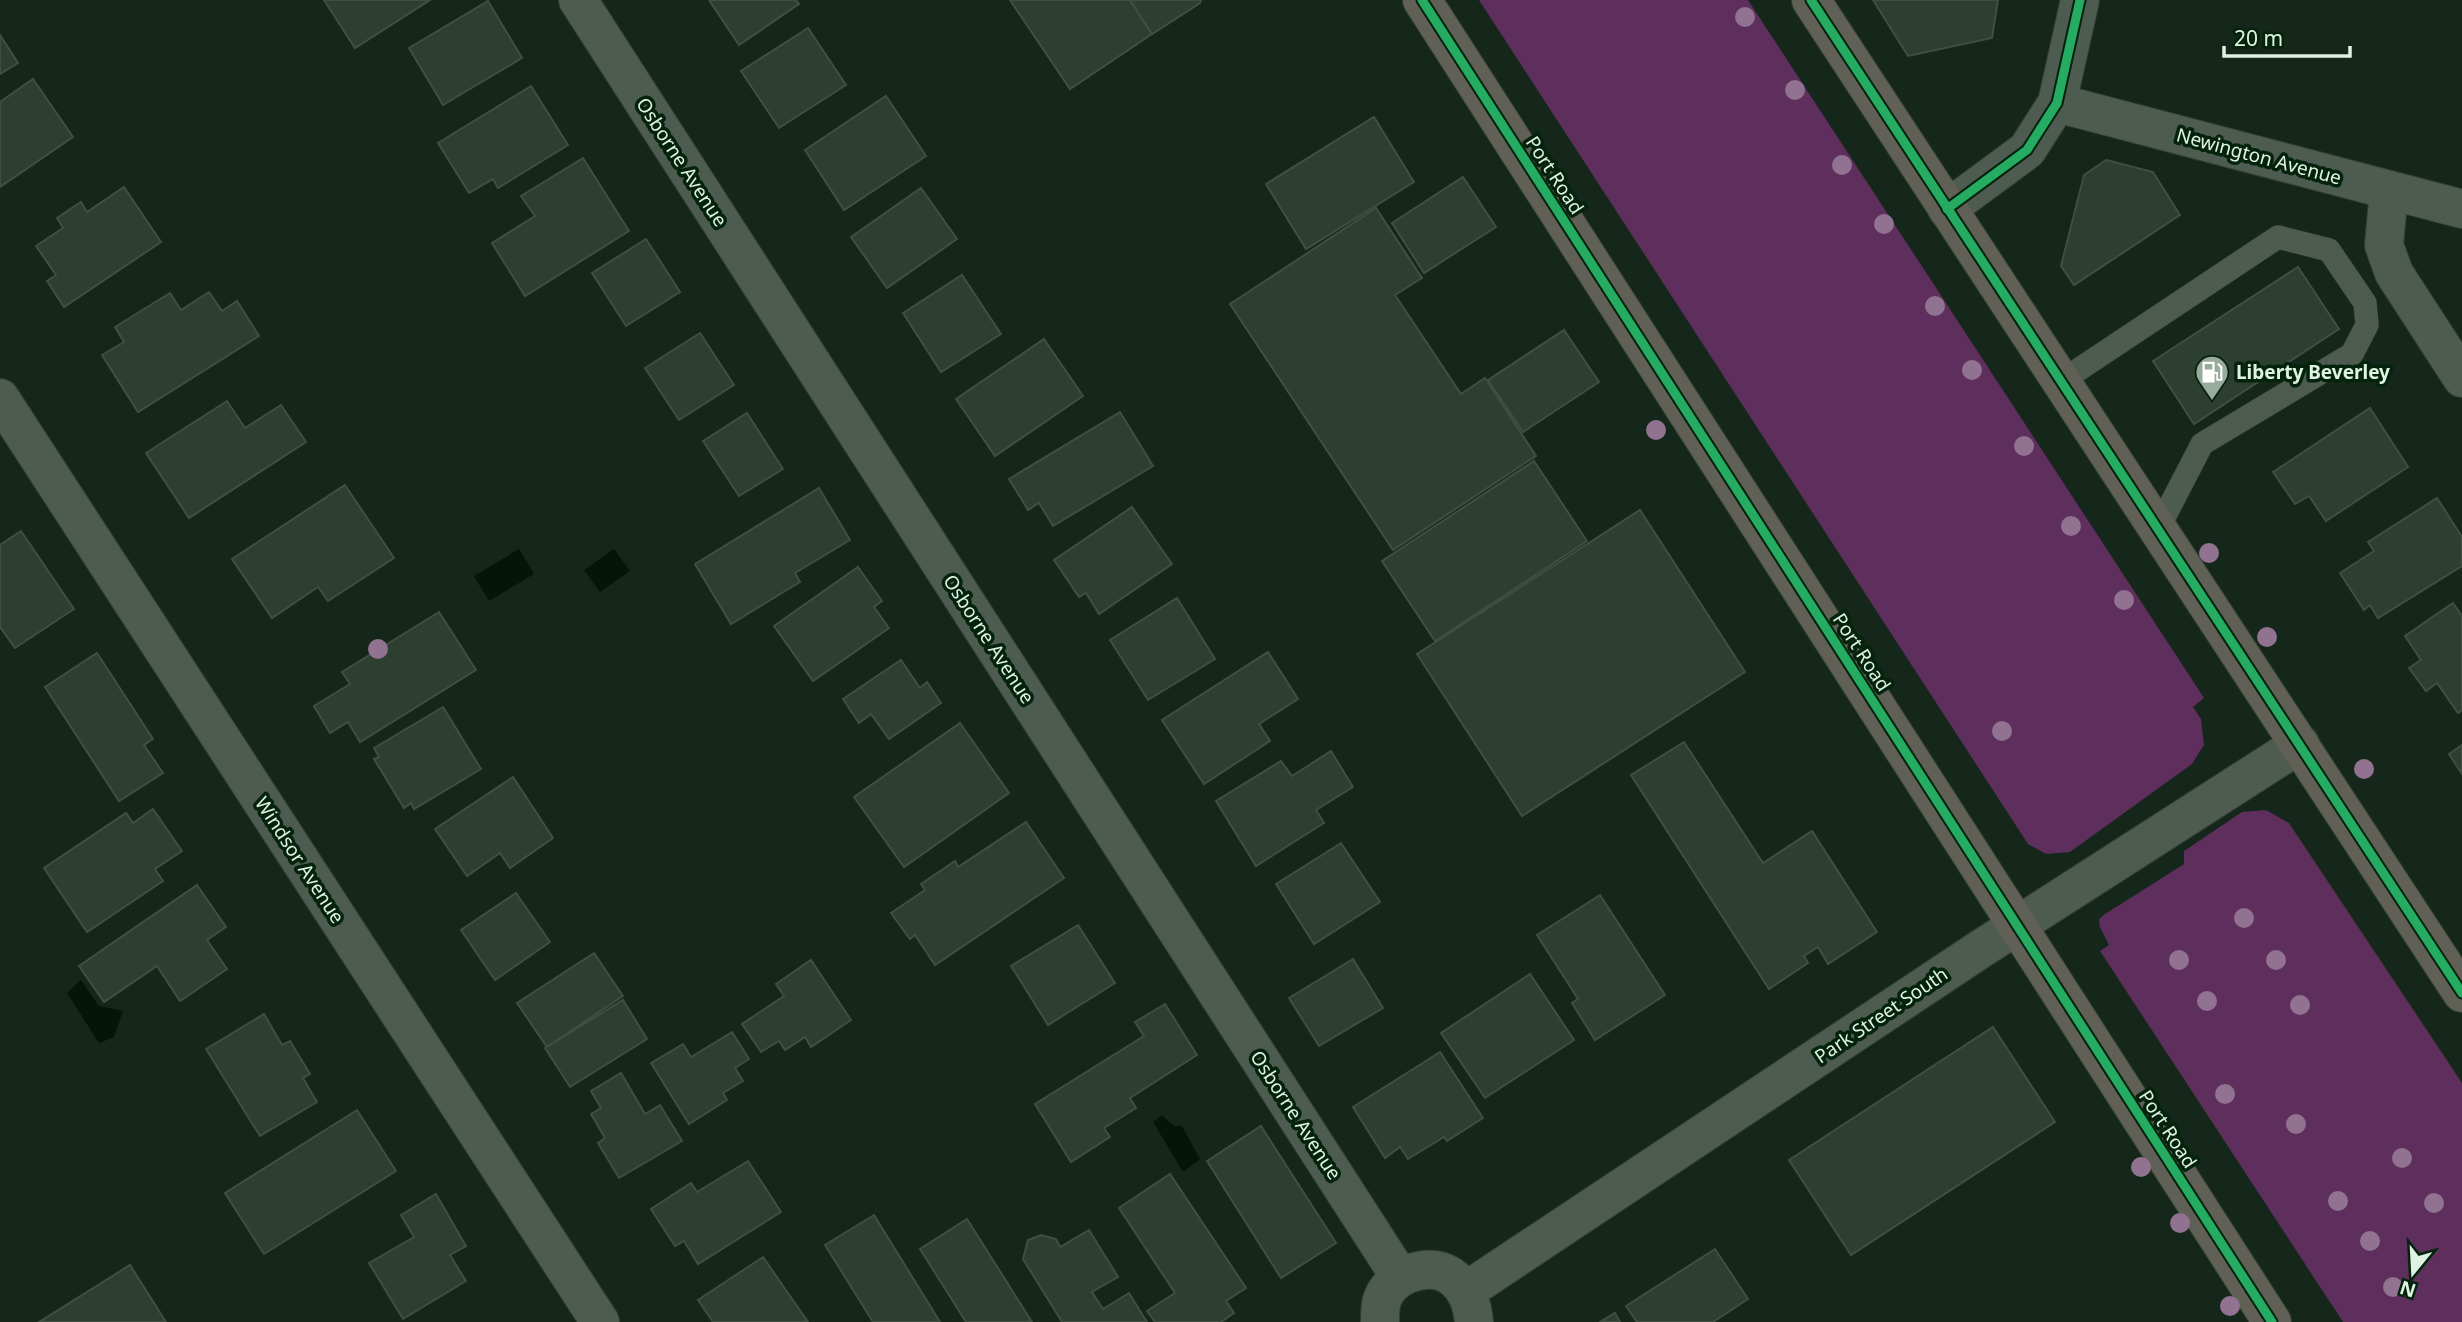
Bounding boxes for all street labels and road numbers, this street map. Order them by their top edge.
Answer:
street label: Osborne Avenue [631,92,733,232]
street label: Newington Avenue [2174,121,2344,191]
street label: Port Road [1520,131,1590,219]
street label: Osborne Avenue [938,569,1040,709]
street label: Port Road [1827,608,1897,696]
street label: Windsor Avenue [249,792,351,928]
street label: Park Street South [1809,961,1953,1069]
street label: Osborne Avenue [1245,1045,1347,1185]
street label: Port Road [2133,1085,2203,1173]

